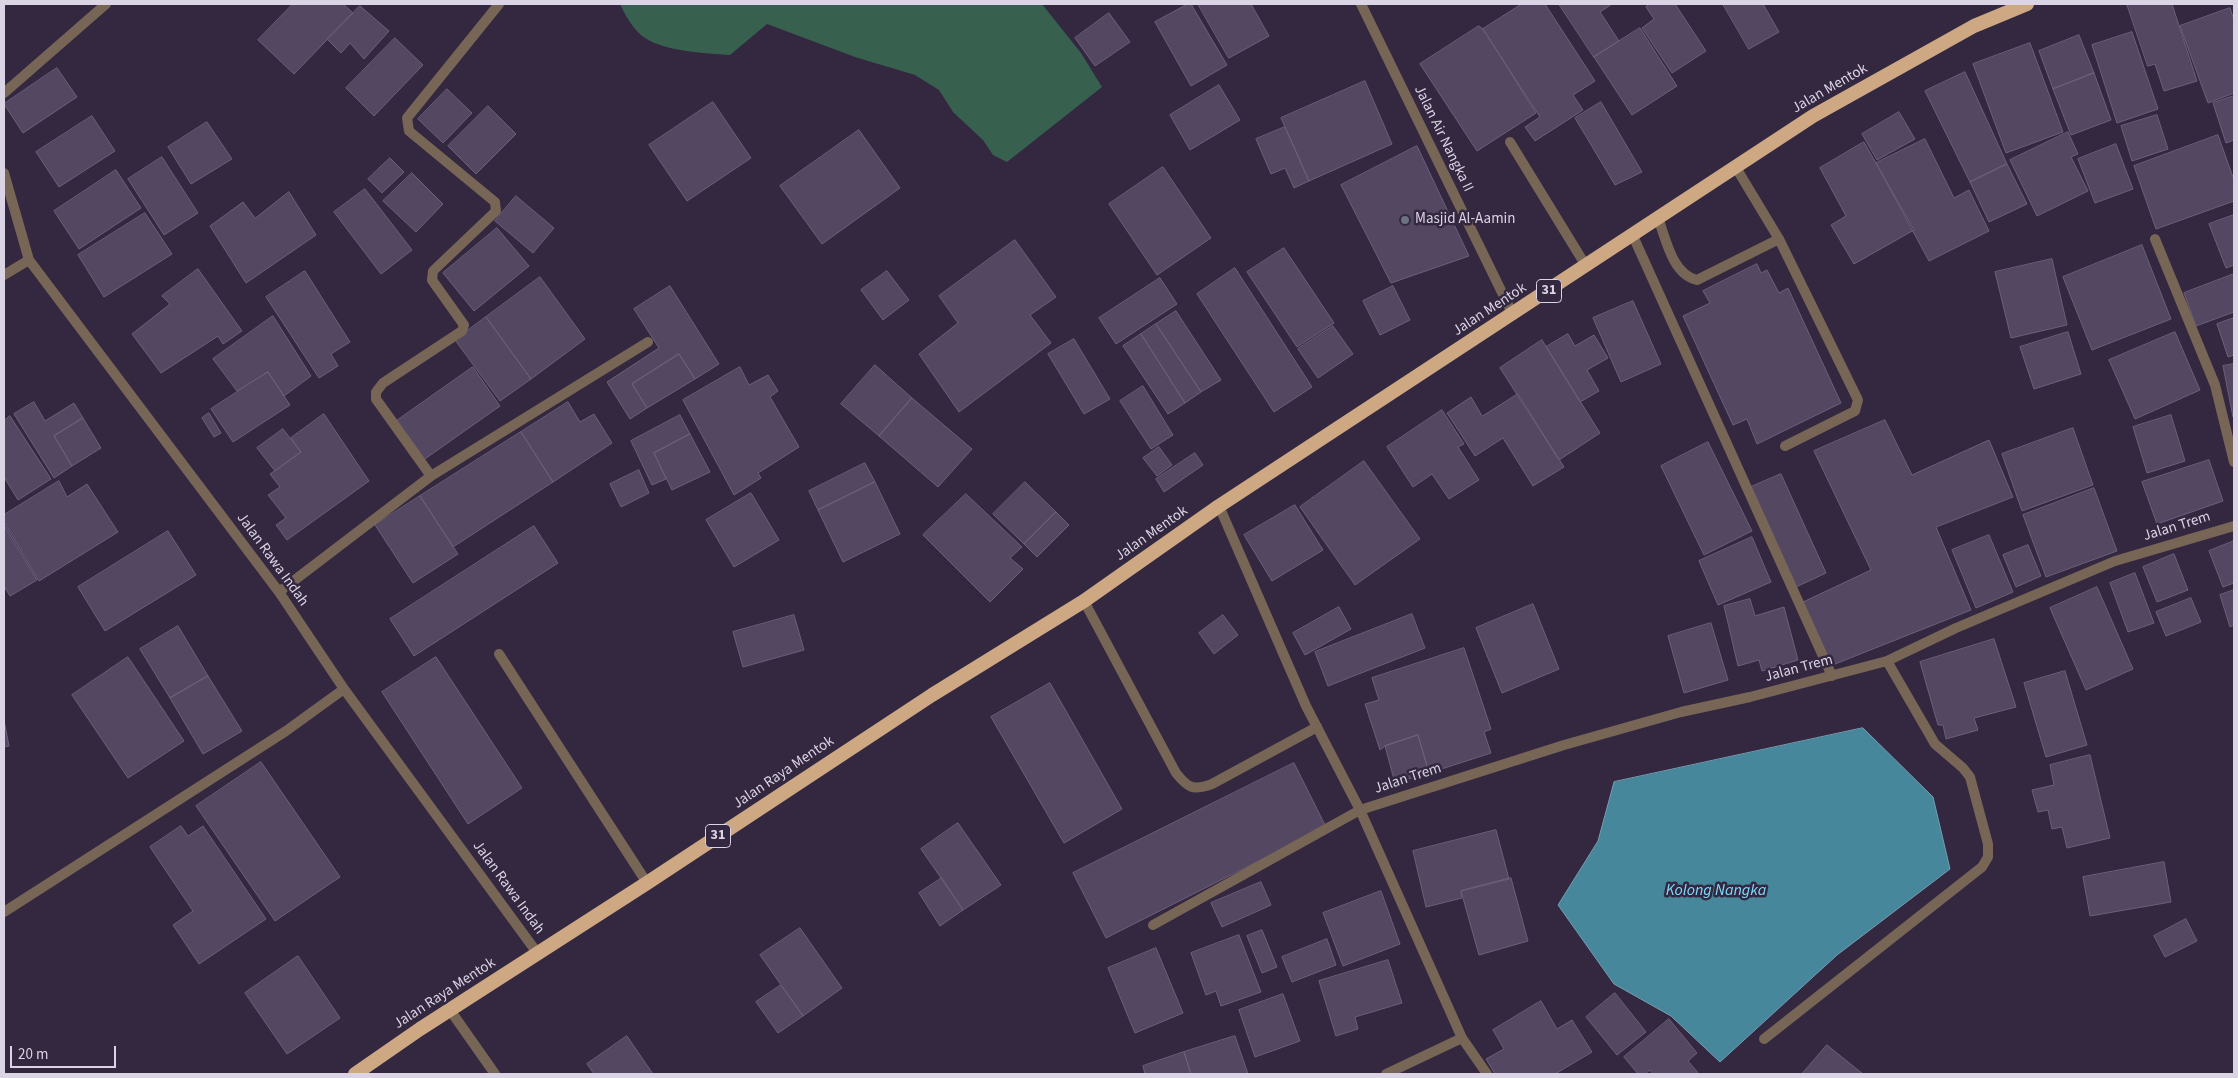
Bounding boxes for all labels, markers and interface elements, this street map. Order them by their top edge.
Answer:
street label: Jalan Mentok [1789,60,1871,118]
street label: Jalan Air Nangka II [1409,83,1477,195]
place label: Masjid Al-Aamin [1415,211,1515,229]
marker: Masjid Al-Aamin [1399,214,1411,226]
street label: Jalan Mentok [1450,279,1530,341]
road number: 31 [1536,280,1562,302]
street label: Jalan Mentok [1112,502,1192,566]
street label: Jalan Trem [2141,508,2213,546]
street label: Jalan Rawa Indah [232,510,312,610]
street label: Jalan Trem [1763,651,1835,687]
street label: Jalan Raya Mentok [730,733,838,813]
street label: Jalan Trem [1372,760,1444,798]
road number: 31 [706,824,730,848]
street label: Jalan Rawa Indah [468,838,548,938]
water label: Kolong Nangka [1666,881,1766,901]
street label: Jalan Raya Mentok [391,954,499,1034]
scale bar [12,1036,119,1068]
text: 20 m [18,1044,48,1065]

